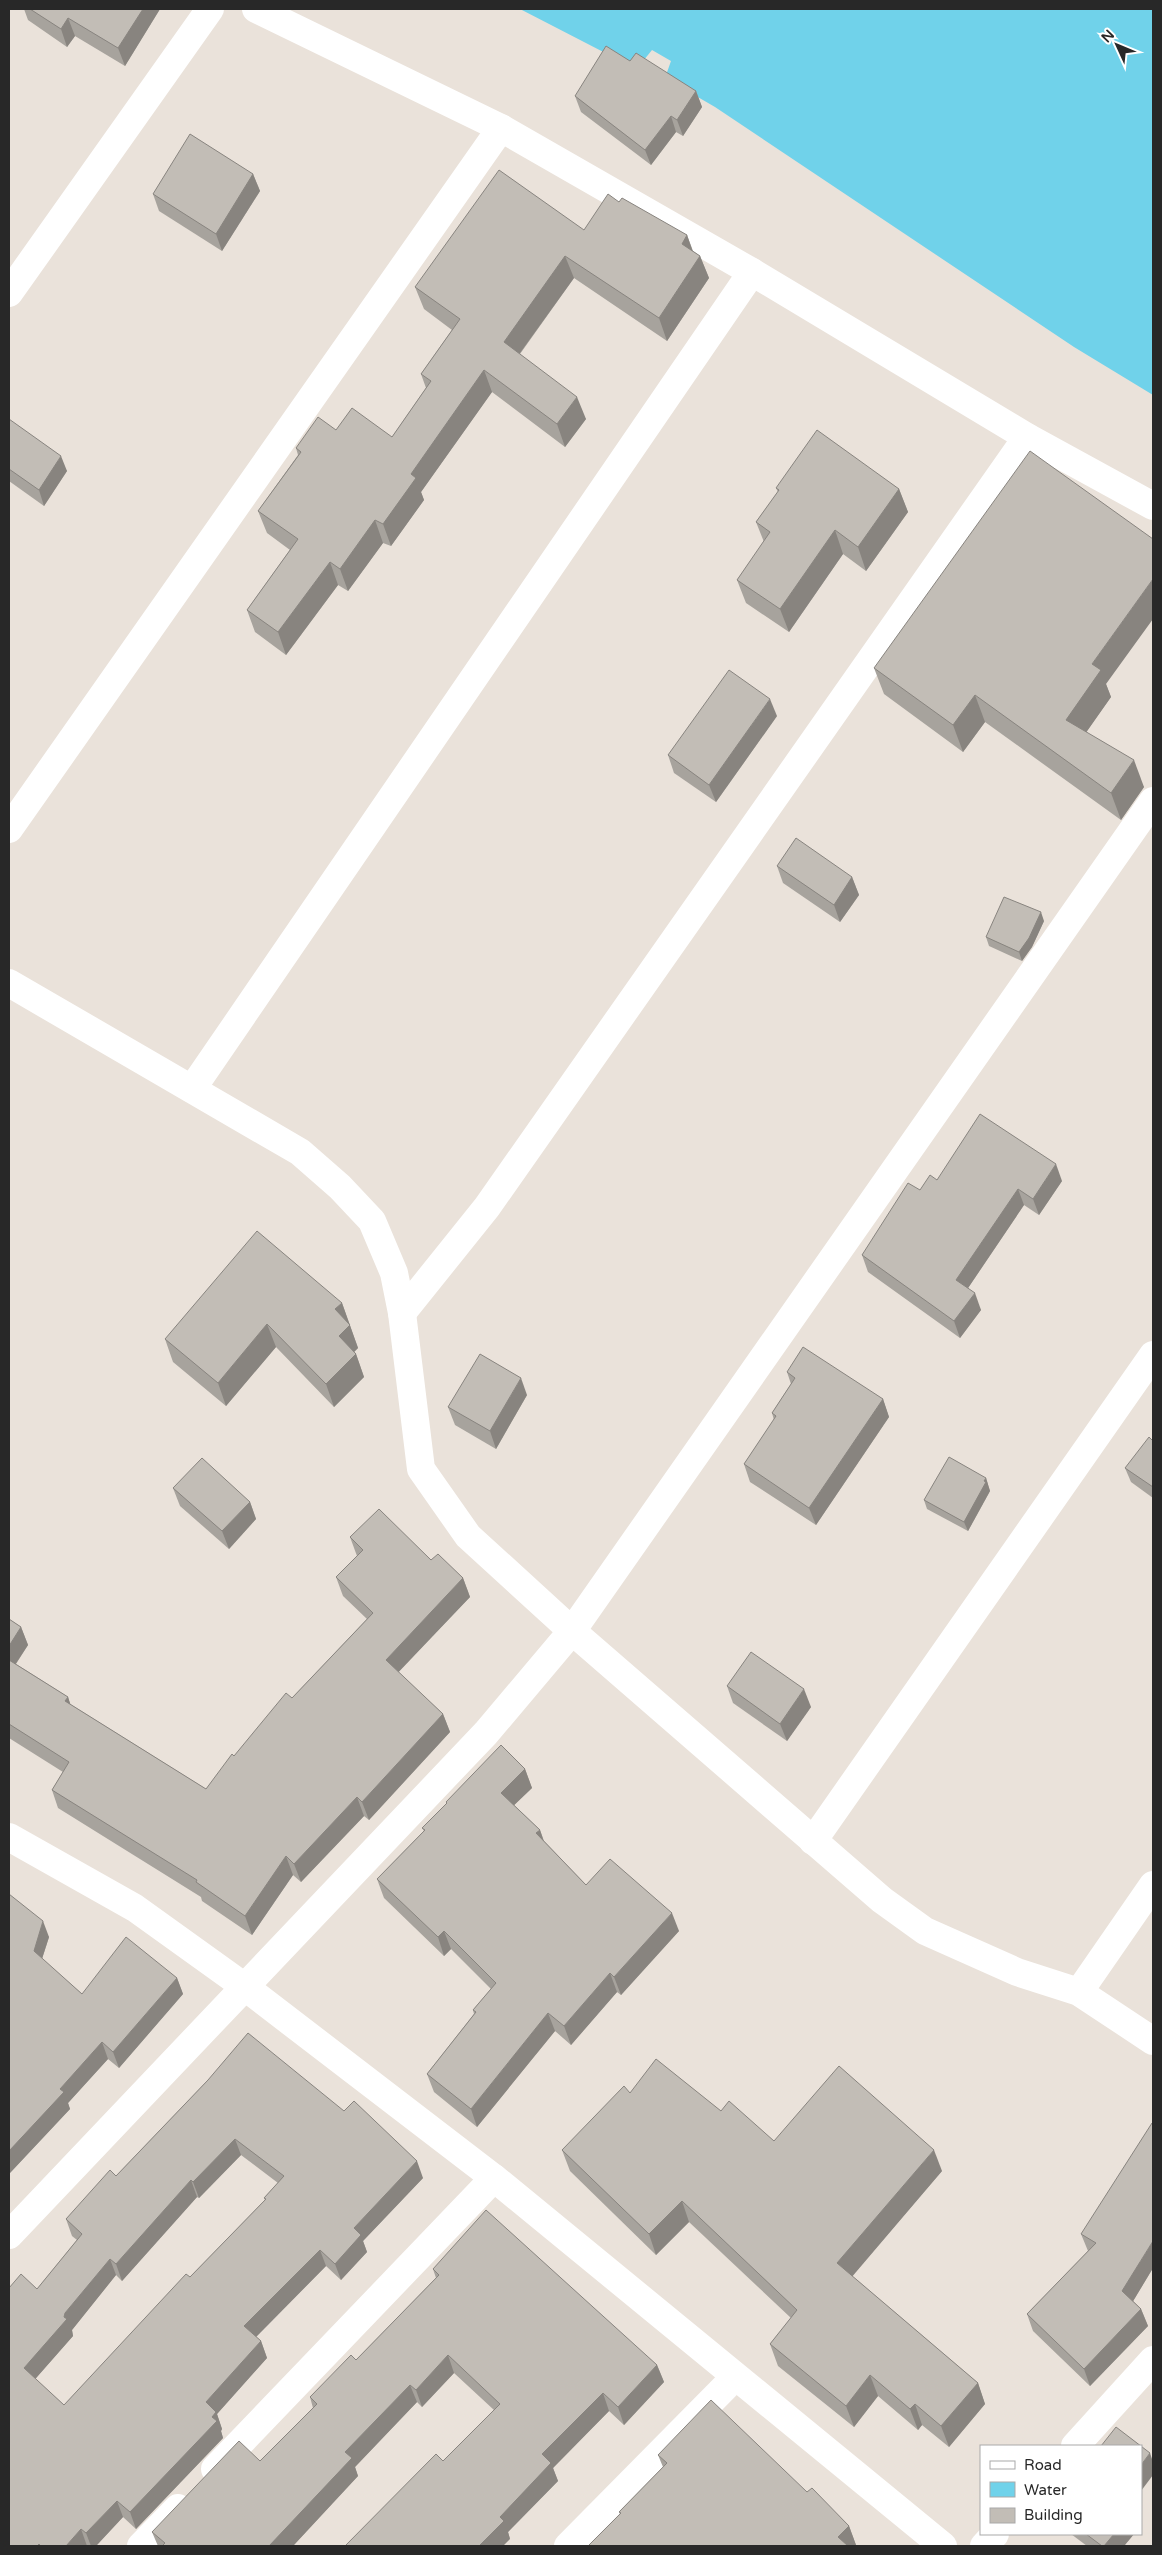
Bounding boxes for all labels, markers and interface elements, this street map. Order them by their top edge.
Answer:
north arrow [1092,20,1142,70]
text: N [1098,26,1118,46]
legend [980,2445,1142,2535]
text: Road [1024,2456,1062,2474]
text: Water [1024,2481,1067,2499]
text: Building [1024,2506,1083,2524]

